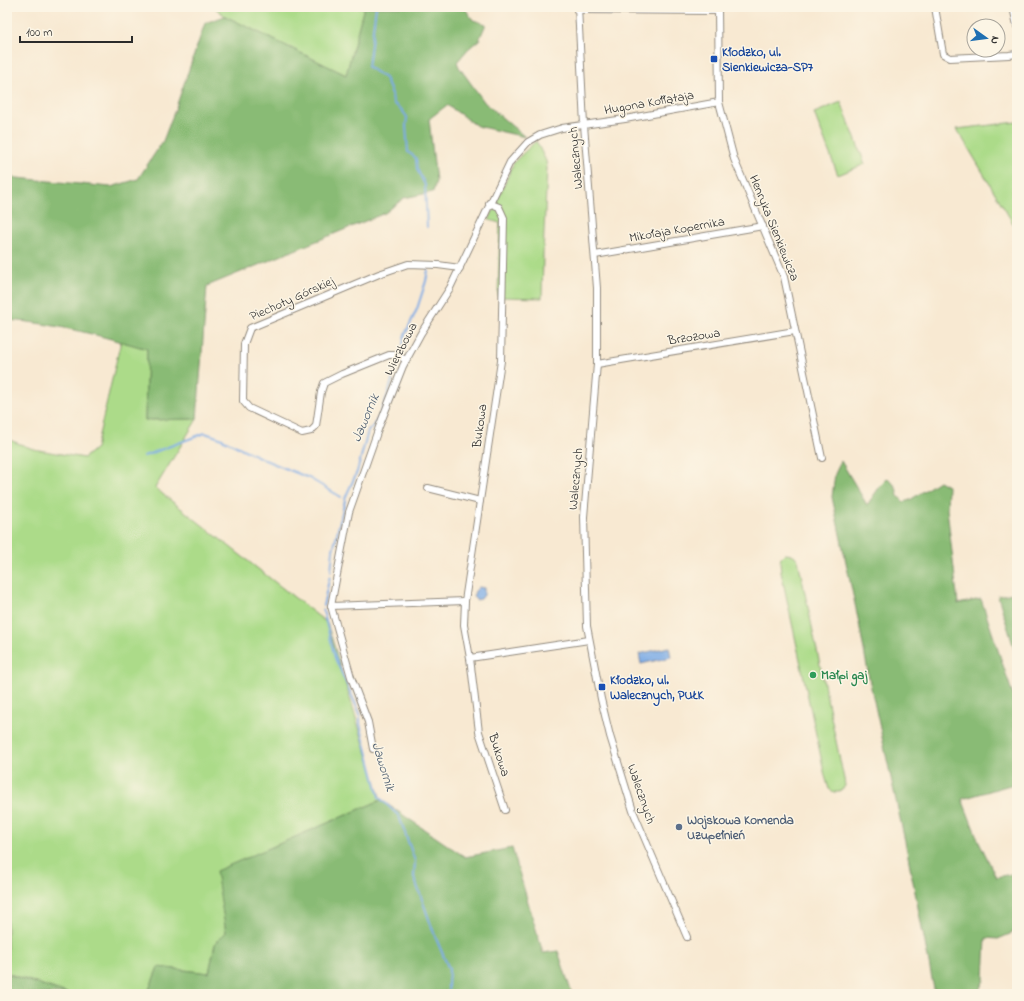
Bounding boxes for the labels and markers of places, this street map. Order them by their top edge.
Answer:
place label: Kłodzko, ul. Sienkiewicza-SP7 [722,43,814,77]
marker: Kłodzko, ul. Sienkiewicza-SP7 [709,54,719,64]
place label: Małpi gaj [821,666,868,687]
marker: Małpi gaj [808,670,818,680]
place label: Kłodzko, ul. Walecznych, PUŁK [610,671,705,707]
marker: Kłodzko, ul. Walecznych, PUŁK [597,682,607,692]
place label: Wojskowa Komenda Uzupełnień [687,811,794,845]
marker: Wojskowa Komenda Uzupełnień [674,822,684,832]

